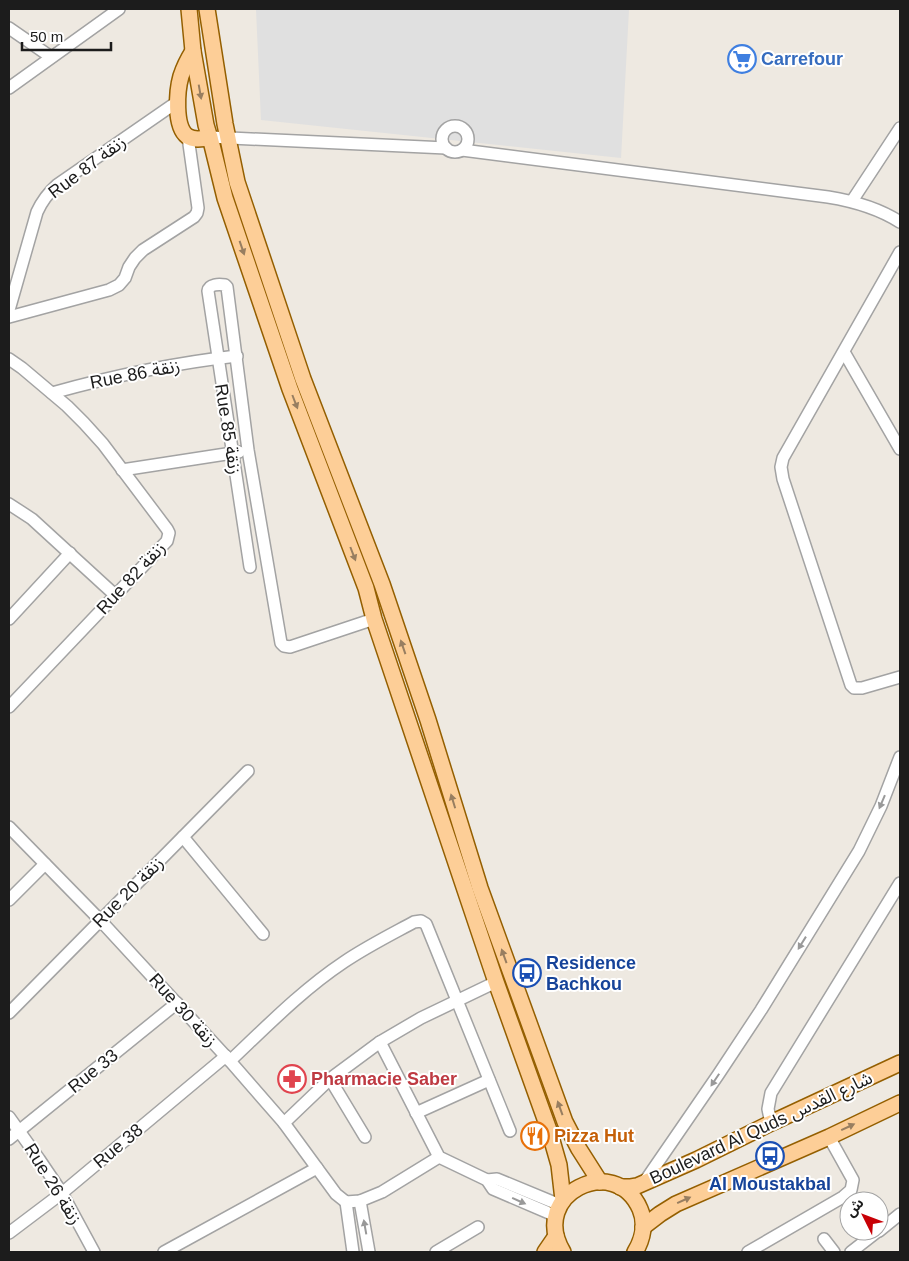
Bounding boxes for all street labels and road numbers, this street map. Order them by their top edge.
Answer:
street label: Rue 87 زنقة [44,131,130,203]
street label: Rue 86 زنقة [88,355,182,394]
street label: Rue 85 زنقة [210,382,245,476]
street label: Rue 82 زنقة [92,538,170,619]
street label: Rue 20 زنقة [89,853,168,932]
street label: Rue 30 زنقة [144,969,221,1051]
street label: Rue 33 [64,1045,122,1097]
street label: Boulevard Al Quds شارع القدس [646,1068,877,1192]
street label: Rue 38 [89,1120,147,1172]
street label: Rue 26 زنقة [19,1140,86,1229]

